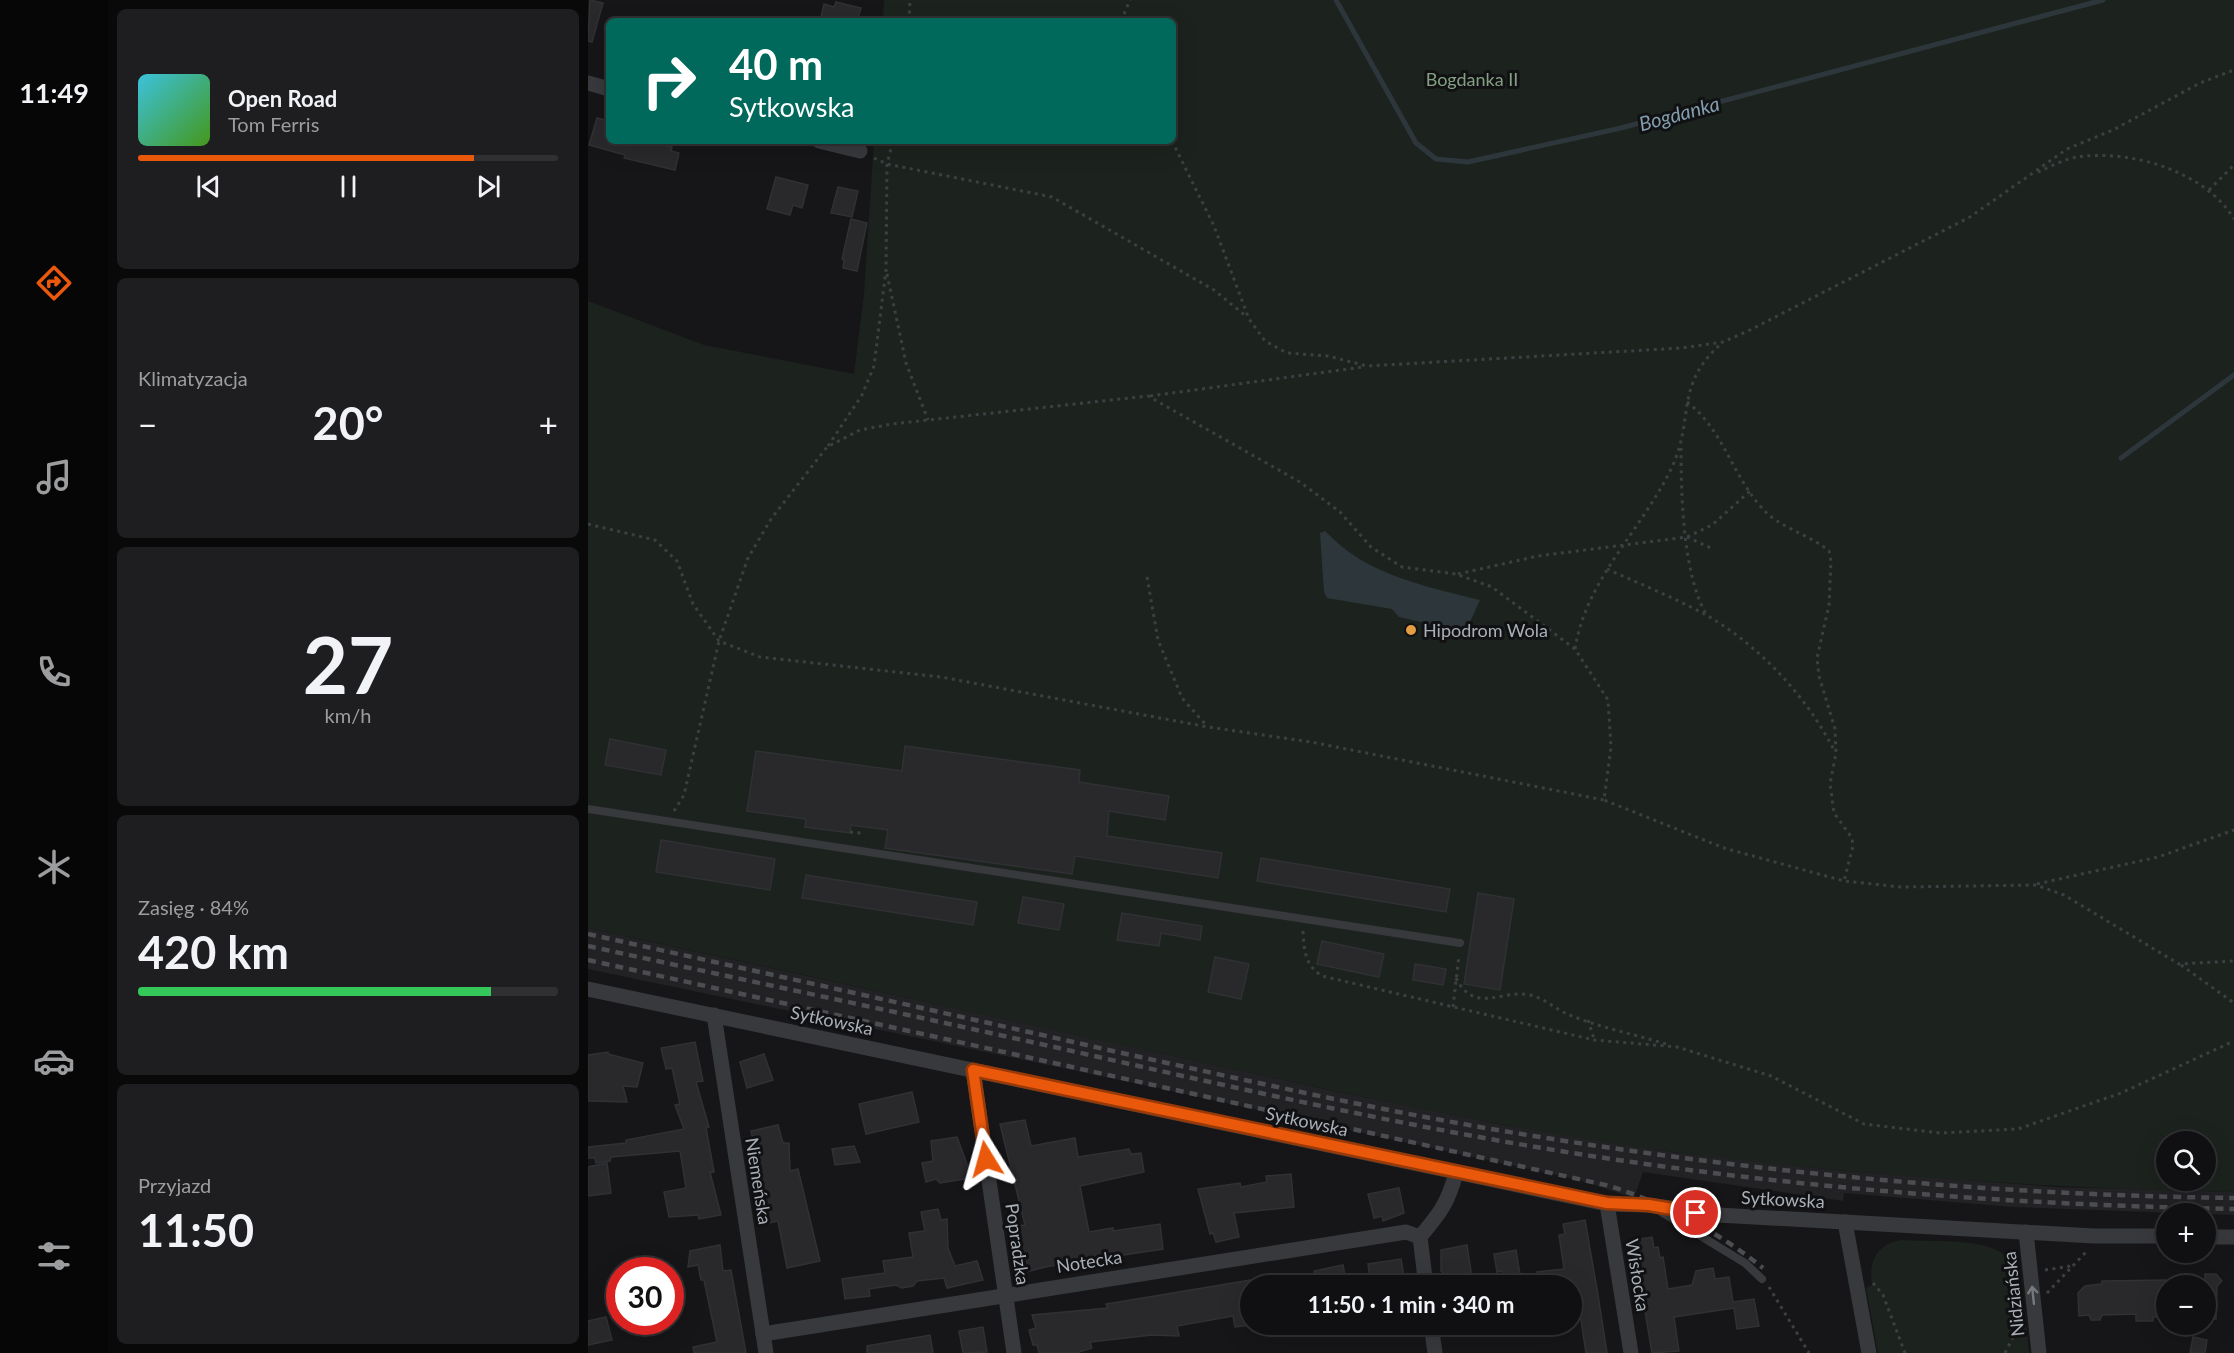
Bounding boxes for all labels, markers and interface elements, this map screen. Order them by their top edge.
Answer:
text: 40 m [729,39,823,89]
icon: right [630,42,708,120]
park label: Bogdanka II [1426,68,1518,90]
text: 11:49 [19,76,89,109]
text: Open Road [228,85,337,112]
text: Sytkowska [729,90,855,123]
water label: Bogdanka [1636,91,1722,135]
text: Tom Ferris [228,112,319,136]
icon: previous [192,170,225,203]
icon: pause [332,170,365,203]
icon: next [472,170,505,203]
icon: directions [33,262,75,304]
text: Klimatyzacja [138,366,248,390]
text: 20° [313,396,383,450]
text: − [138,404,157,444]
text: + [539,404,558,444]
icon: music [33,456,75,498]
text: 27 [303,617,393,711]
place label: Hipodrom Wola [1423,619,1548,641]
marker: Hipodrom Wola [1404,623,1418,637]
icon: phone [33,651,75,693]
text: km/h [325,703,371,727]
icon: climate [33,846,75,888]
text: Zasięg · 84% [138,895,249,919]
text: 420 km [138,925,289,979]
street label: Sytkowska [789,1001,875,1039]
icon: car [33,1040,75,1082]
street label: Sytkowska [1264,1102,1350,1140]
position arrow [954,1127,1018,1191]
map controls [2156,1131,2216,1335]
button: search [2156,1131,2216,1191]
street label: Niemeńska [741,1136,777,1226]
text: Przyjazd [138,1173,211,1197]
street label: Sytkowska [1741,1186,1825,1212]
pin [1670,1187,1721,1238]
icon: arrive [1679,1196,1712,1229]
street label: Popradzka [1001,1202,1035,1286]
text: 11:50 [138,1203,254,1257]
button: + [2156,1203,2216,1263]
icon: filters [33,1235,75,1277]
street label: Wisłocka [1621,1237,1655,1313]
street label: Notecka [1055,1245,1123,1277]
street label: Nidziańska [1998,1250,2028,1338]
speed limit sign: 30 [606,1257,684,1335]
button: − [2156,1275,2216,1335]
one-way arrow [2027,1285,2038,1305]
text: 11:50 · 1 min · 340 m [1308,1291,1514,1318]

